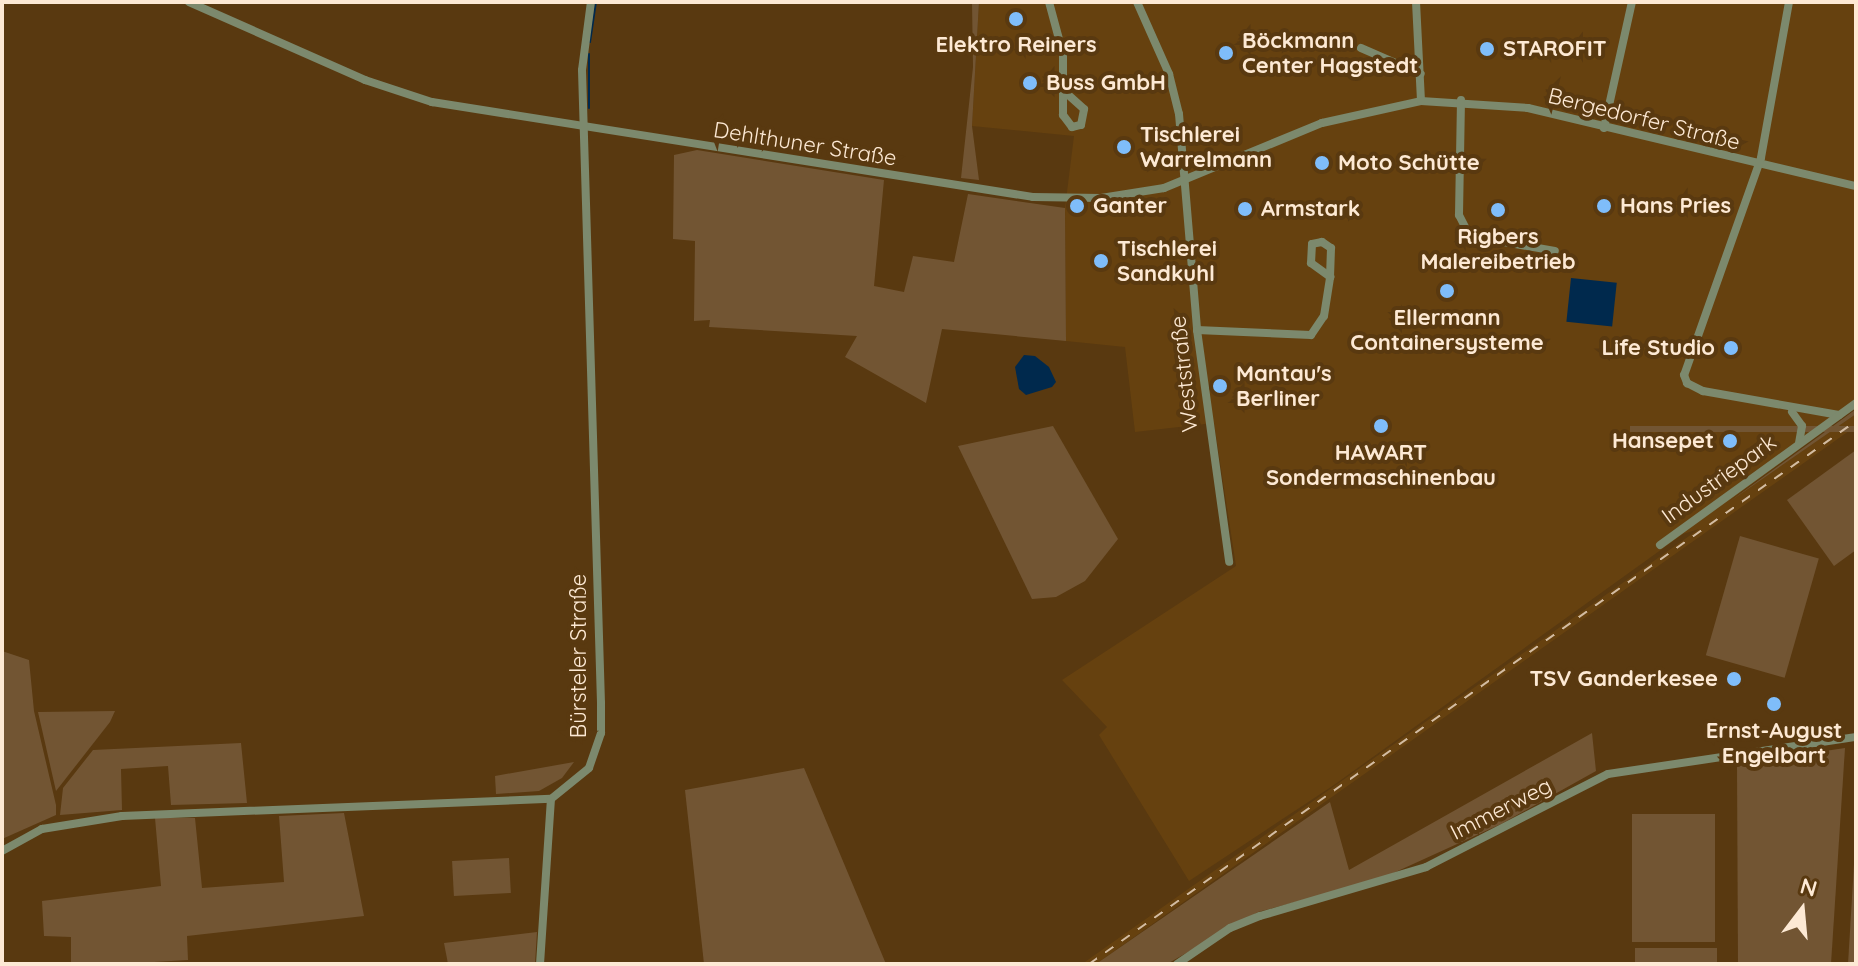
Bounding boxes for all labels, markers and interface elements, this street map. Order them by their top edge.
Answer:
marker: Elektro Reiners [1007,10,1025,28]
place label: Böckmann Center Hagstedt [1242,27,1418,78]
place label: Elektro Reiners [935,32,1097,58]
place label: STAROFIT [1503,36,1607,62]
marker: STAROFIT [1478,40,1496,58]
marker: Böckmann Center Hagstedt [1217,44,1235,62]
place label: Buss GmbH [1046,70,1166,96]
marker: Buss GmbH [1021,74,1039,92]
street label: Bergedorfer Straße [1545,82,1743,156]
street label: Dehlthuner Straße [712,116,898,172]
place label: Tischlerei Warrelmann [1140,121,1272,172]
marker: Tischlerei Warrelmann [1115,138,1133,156]
place label: Moto Schütte [1338,150,1480,176]
marker: Moto Schütte [1313,154,1331,172]
place label: Ganter [1093,193,1167,219]
place label: Hans Pries [1620,193,1731,219]
place label: Armstark [1261,196,1360,222]
marker: Ganter [1068,197,1086,215]
marker: Hans Pries [1595,197,1613,215]
marker: Armstark [1236,200,1254,218]
marker: Rigbers Malereibetrieb [1489,201,1507,219]
place label: Rigbers Malereibetrieb [1420,223,1576,274]
place label: Tischlerei Sandkuhl [1117,235,1217,286]
marker: Tischlerei Sandkuhl [1092,252,1110,270]
marker: Ellermann Containersysteme [1438,282,1456,300]
place label: Ellermann Containersysteme [1350,304,1544,356]
street label: Weststraße [1165,315,1203,433]
place label: Life Studio [1602,335,1715,361]
marker: Life Studio [1722,339,1740,357]
place label: Mantau's Berliner [1236,360,1332,412]
marker: Mantau's Berliner [1211,377,1229,395]
marker: HAWART Sondermaschinenbau [1372,417,1390,435]
place label: Hansepet [1612,428,1714,454]
street label: Industriepark [1657,429,1781,529]
marker: Hansepet [1721,432,1739,450]
place label: HAWART Sondermaschinenbau [1266,439,1496,490]
street label: Bürsteler Straße [566,574,592,738]
place label: TSV Ganderkesee [1530,666,1718,692]
marker: TSV Ganderkesee [1725,670,1743,688]
marker: Ernst-August Engelbart [1765,695,1783,713]
place label: Ernst-August Engelbart [1706,717,1842,768]
street label: Immerweg [1446,772,1556,846]
north arrow [1762,870,1842,950]
text: N [1797,871,1820,903]

